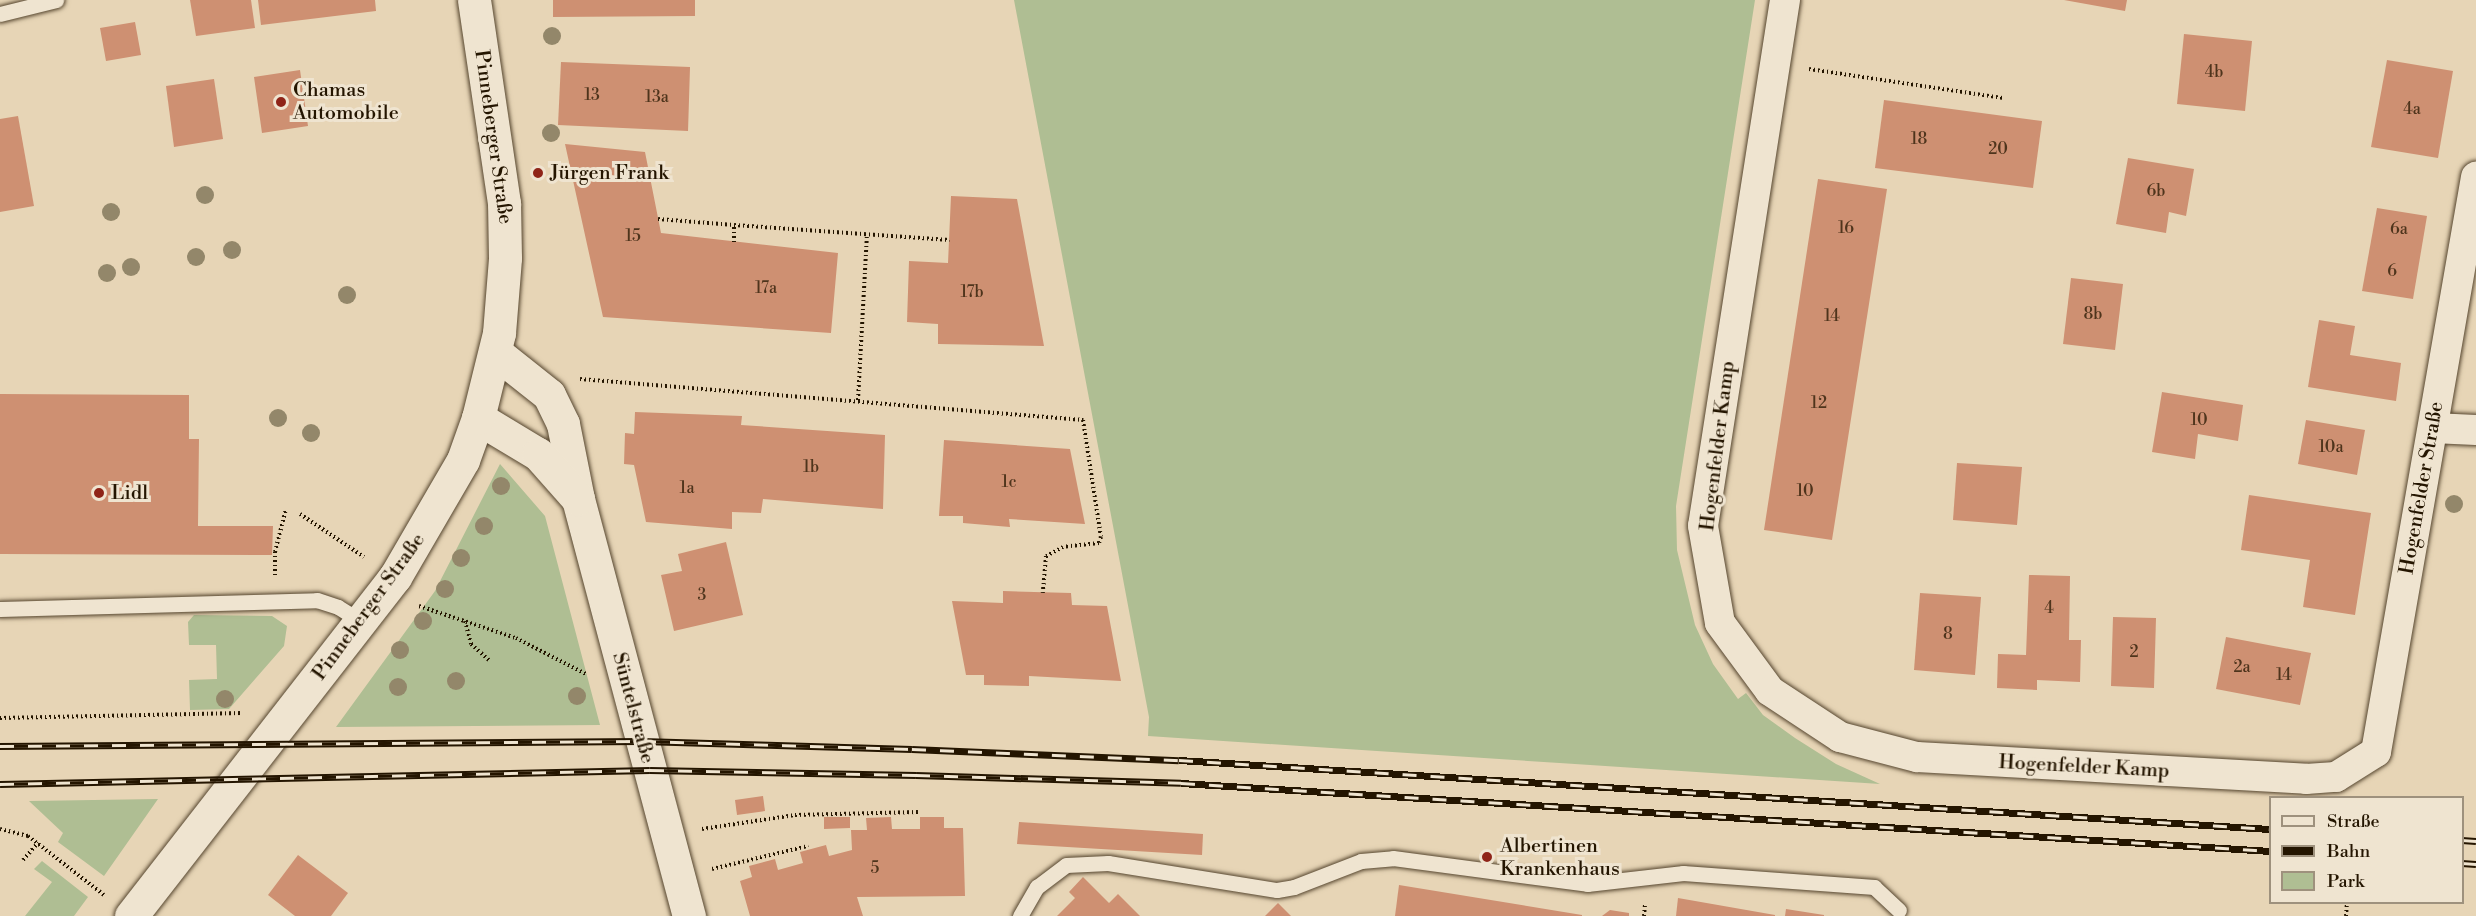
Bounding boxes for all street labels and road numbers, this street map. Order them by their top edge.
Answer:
street label: Pinneberger Straße [469,48,517,226]
street label: Hogenfelder Kamp [1696,360,1740,532]
street label: Hogenfelder Straße [2395,400,2449,576]
street label: Pinneberger Straße [308,529,430,685]
street label: Süntelstraße [607,650,659,766]
street label: Hogenfelder Kamp [1998,751,2170,783]

